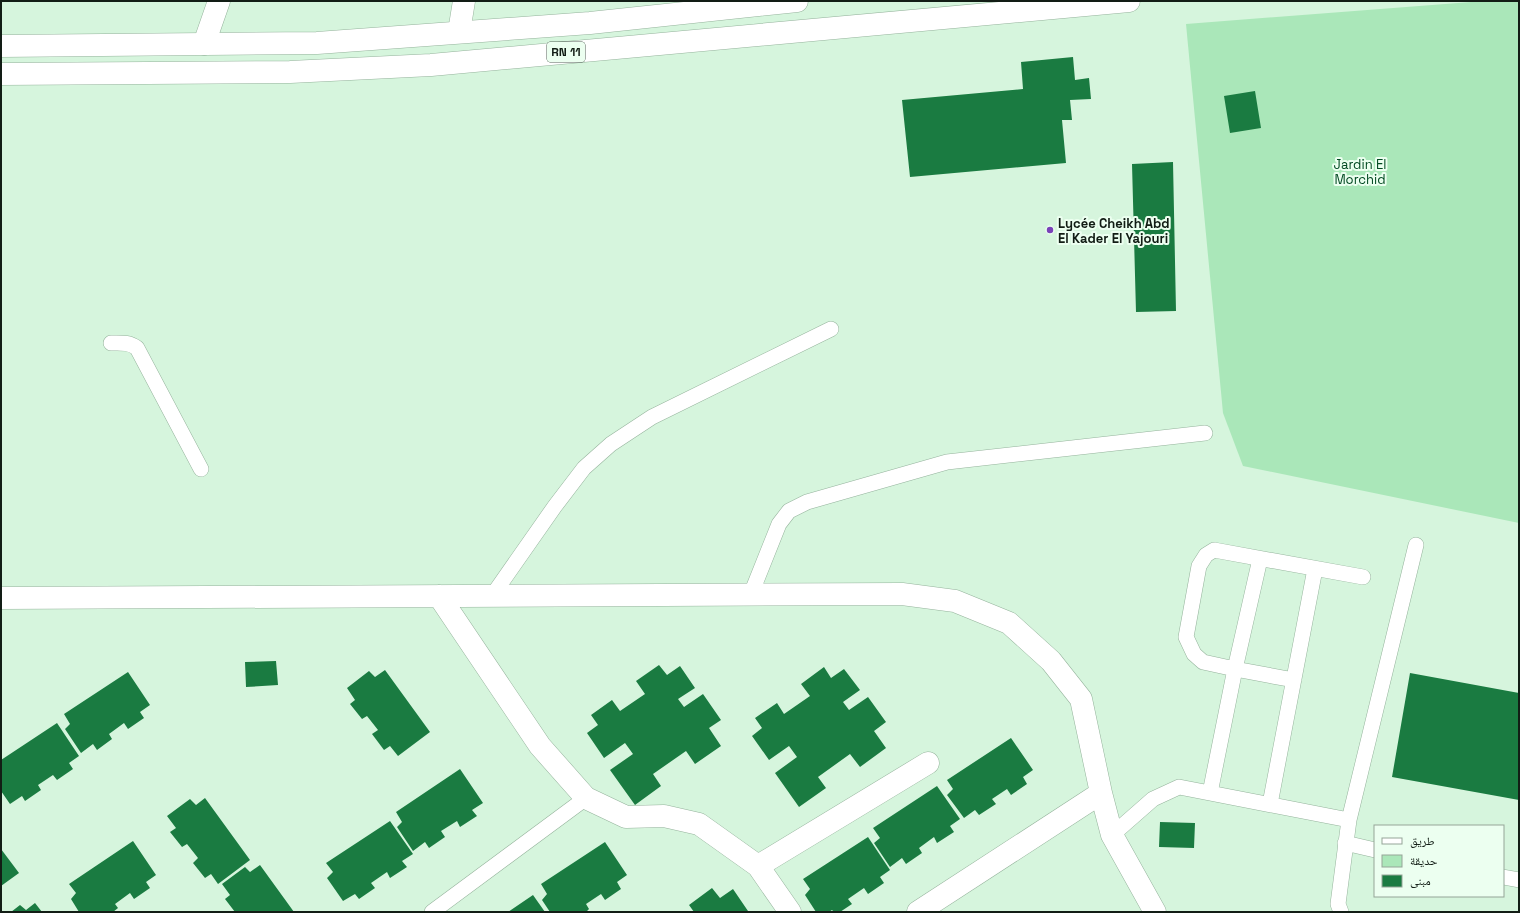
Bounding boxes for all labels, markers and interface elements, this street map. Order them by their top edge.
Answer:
road number: RN 11 [547,42,585,62]
park label: Jardin El Morchid [1334,156,1386,188]
place label: Lycée Cheikh Abd El Kader El Yajouri [1058,215,1170,247]
marker: Lycée Cheikh Abd El Kader El Yajouri [1045,225,1055,235]
legend [1374,825,1504,897]
text: طريق [1410,833,1435,849]
text: حديقة [1410,853,1438,869]
text: مبنى [1410,873,1431,889]

